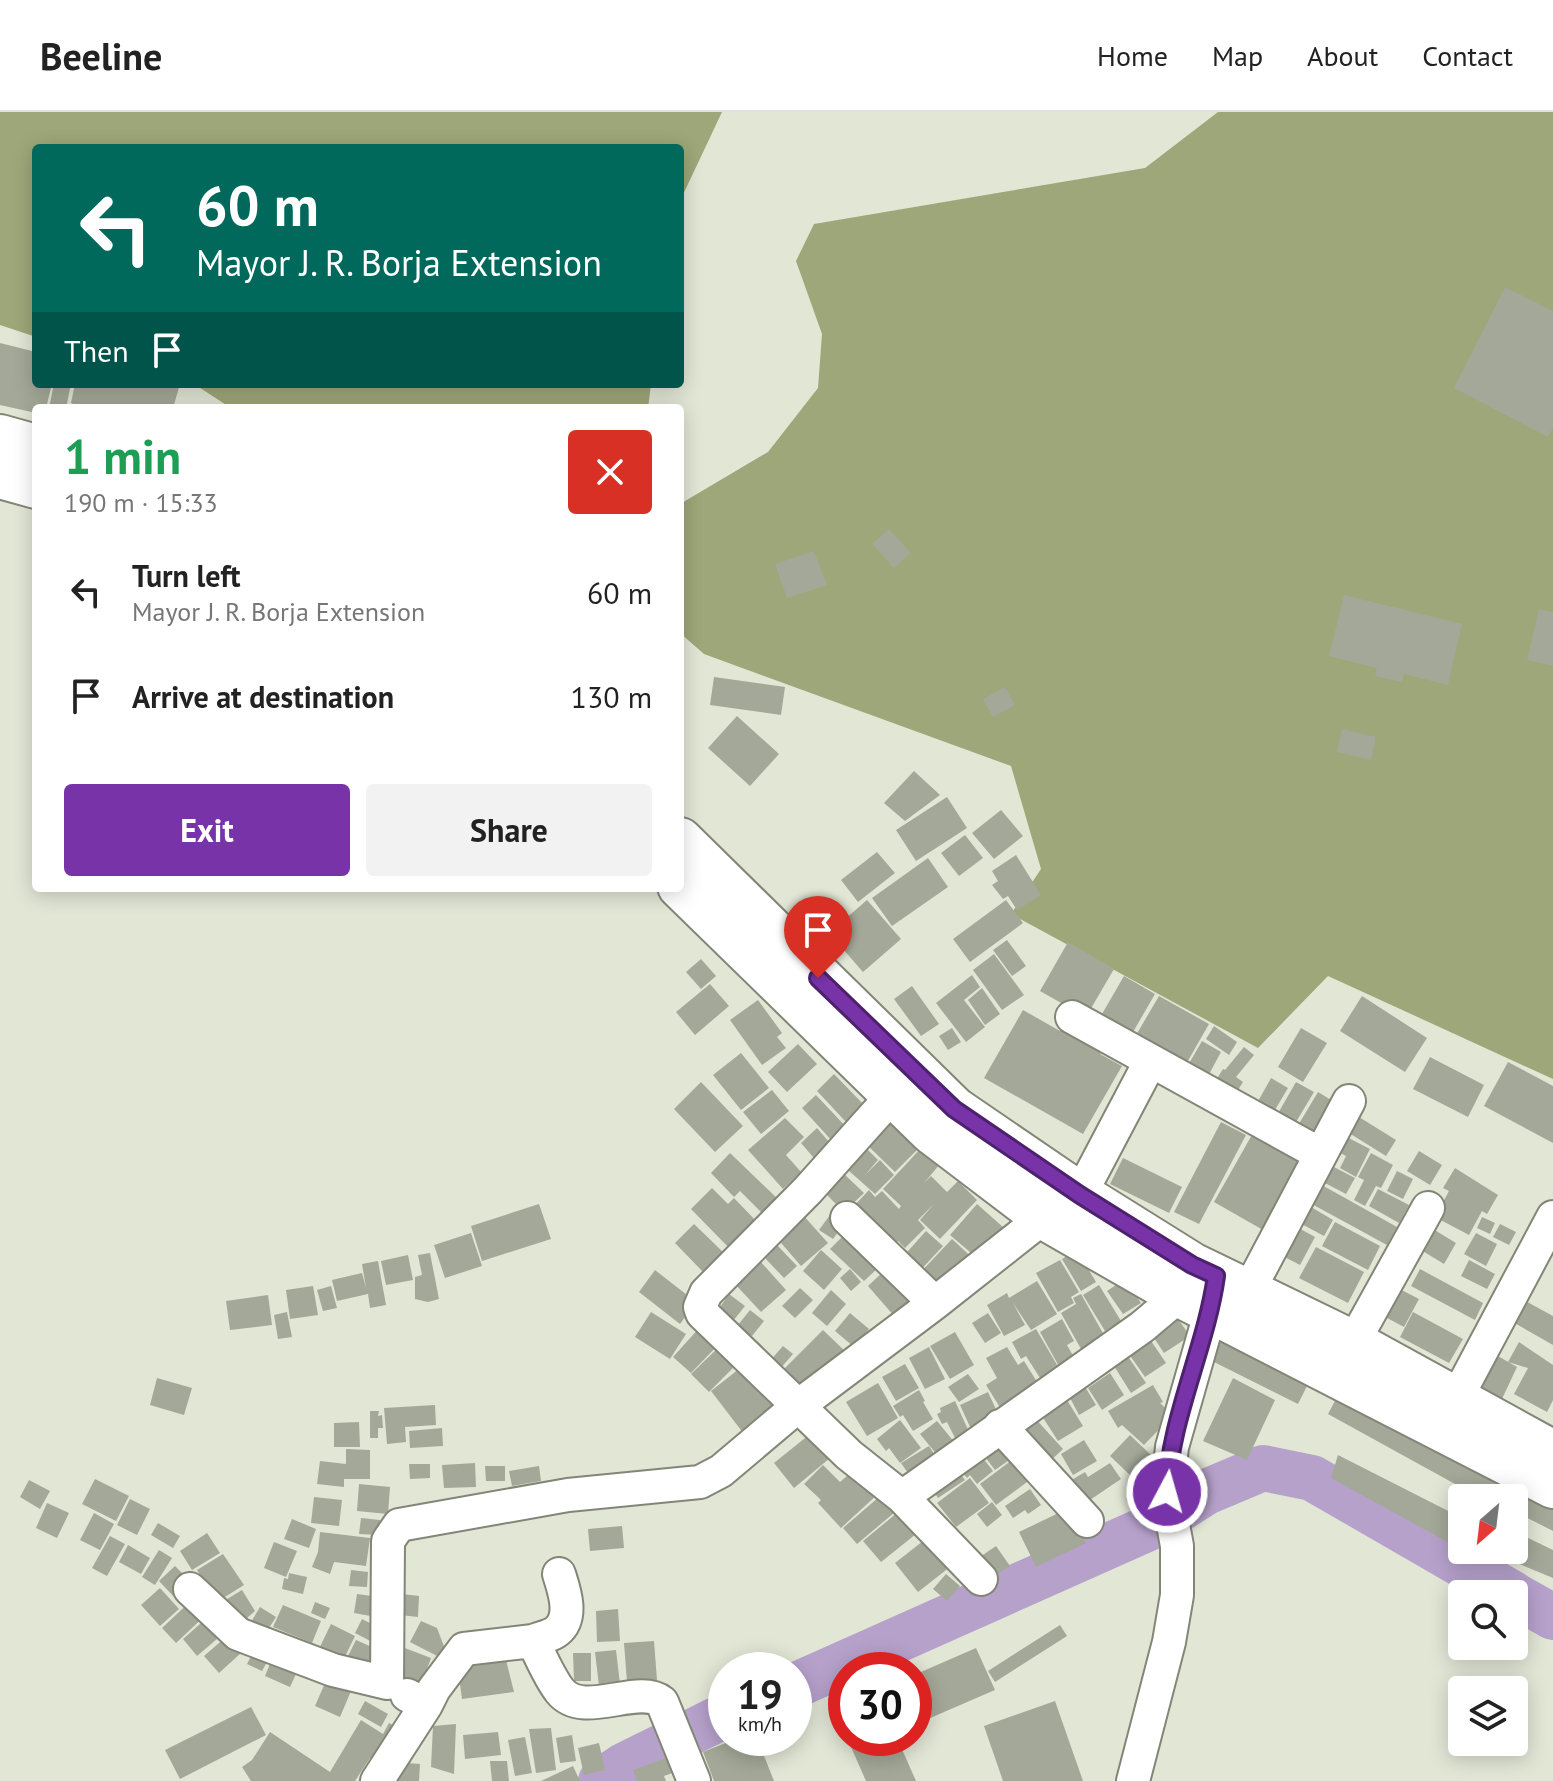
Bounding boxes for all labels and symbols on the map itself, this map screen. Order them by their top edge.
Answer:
pin [784,896,852,978]
position arrow [1125,1450,1209,1534]
north arrow [1448,1484,1528,1564]
speed limit sign: 30 [828,1652,932,1756]

